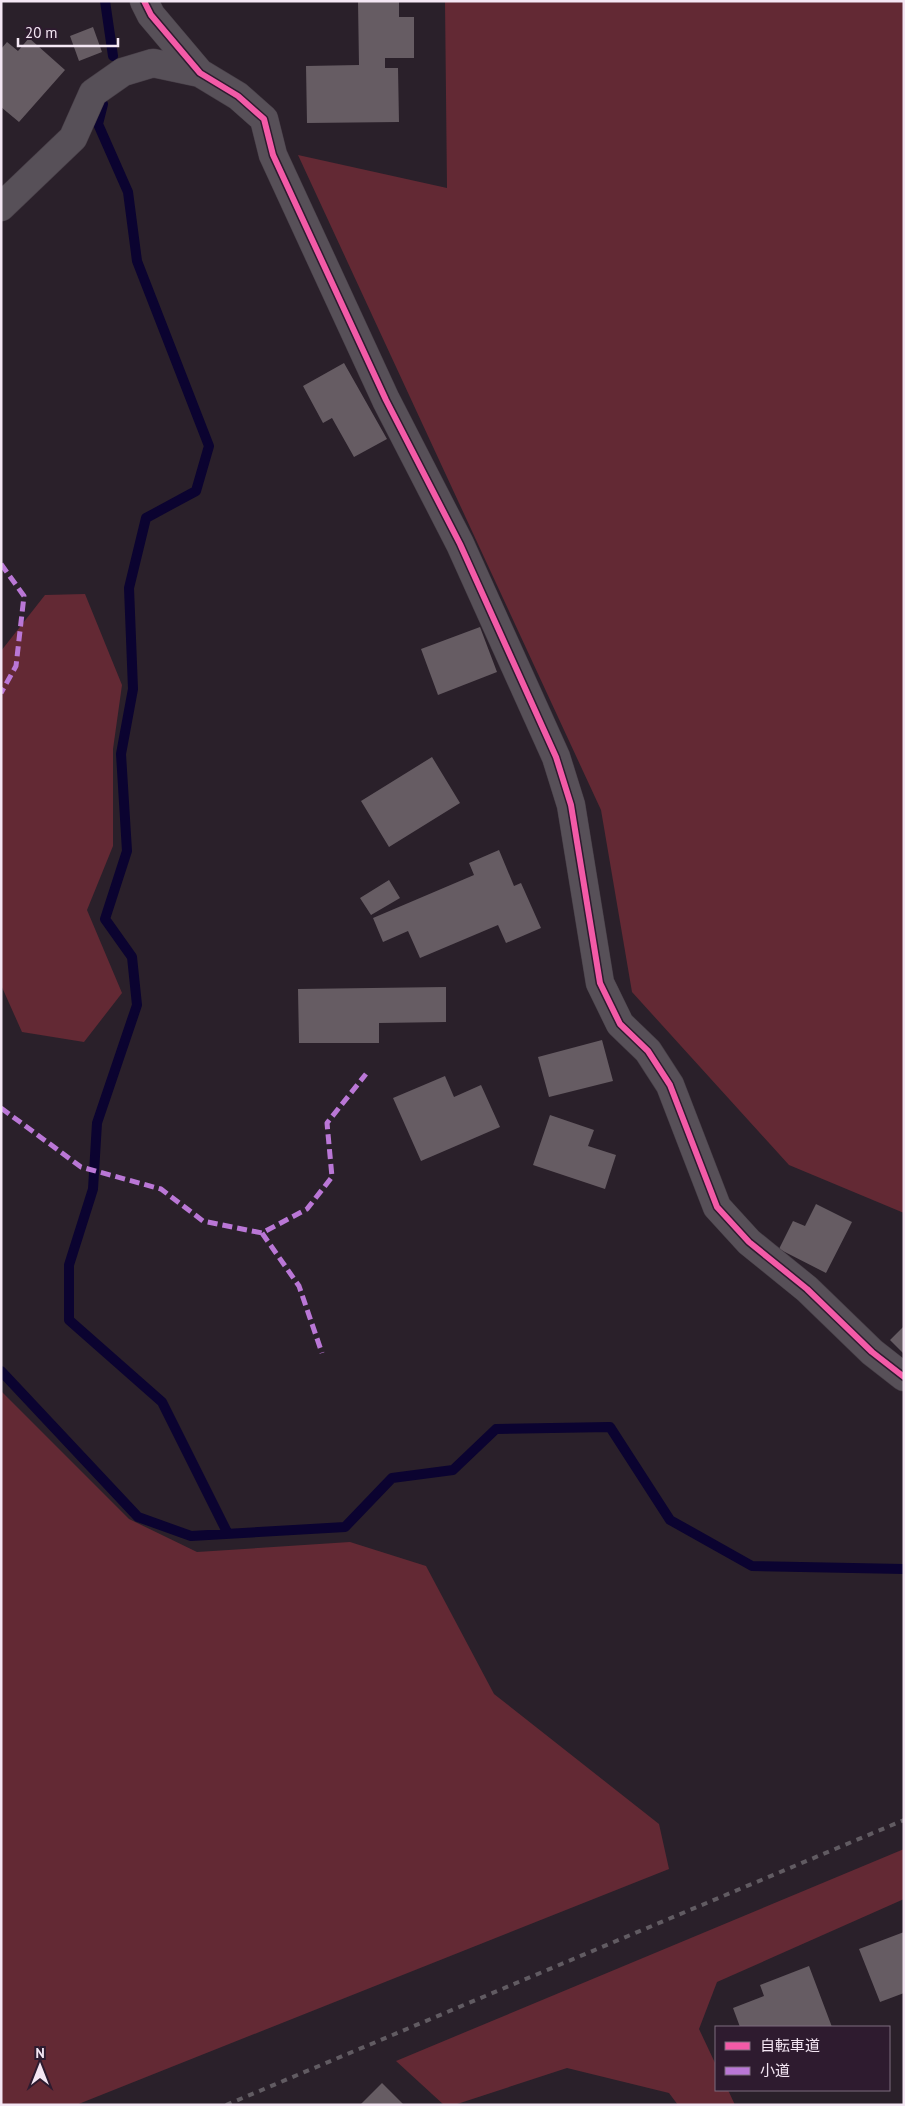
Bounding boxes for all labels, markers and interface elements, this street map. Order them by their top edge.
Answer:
scale bar [18,15,118,47]
text: 20 m [25,23,58,42]
legend [715,2026,890,2091]
text: 自転車道 [760,2036,820,2055]
north arrow [15,2041,65,2091]
text: N [35,2044,45,2062]
text: 小道 [760,2061,790,2080]

